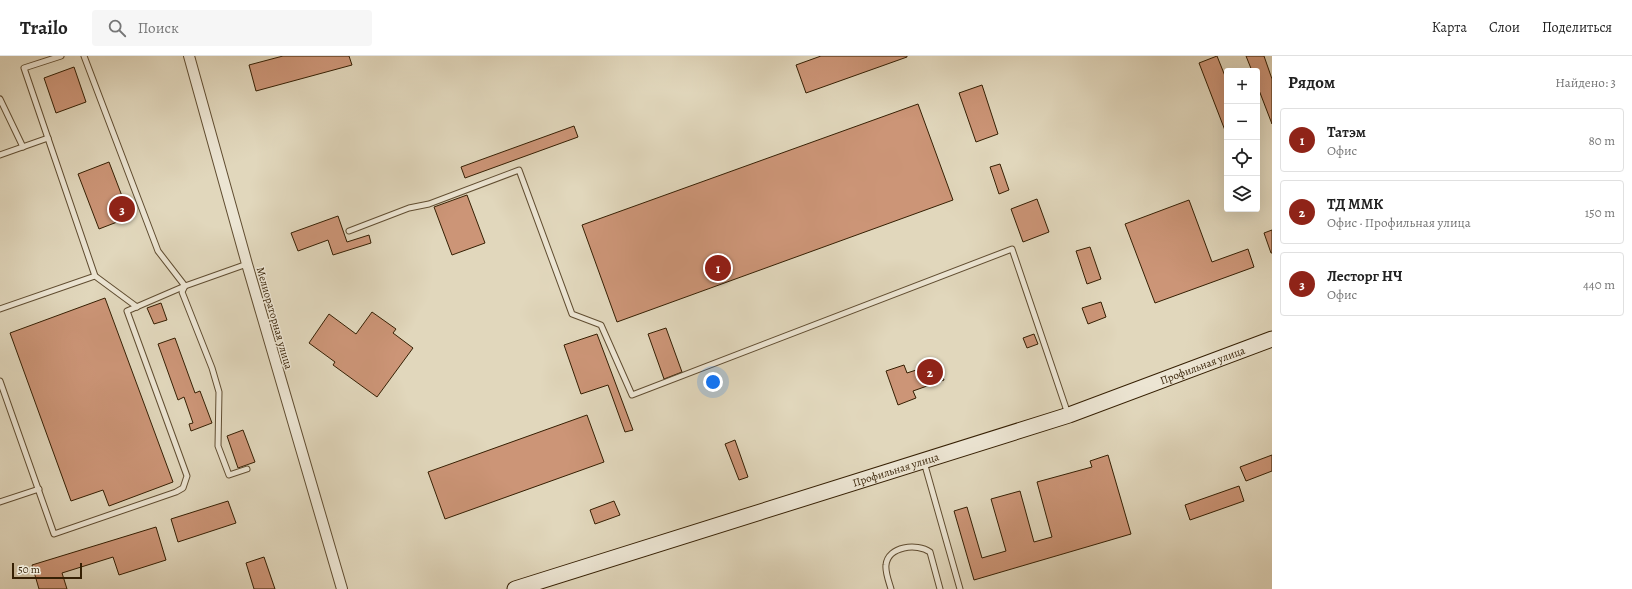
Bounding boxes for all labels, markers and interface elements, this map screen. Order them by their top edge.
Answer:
search box [92,10,372,46]
text: Trailo [20,15,68,41]
icon: search [106,17,128,39]
text: Поиск [138,18,179,38]
text: Карта [1432,18,1467,37]
text: Слои [1489,18,1520,37]
text: Поделиться [1542,18,1612,37]
map controls [1224,68,1260,212]
button: + [1224,68,1260,104]
text: Рядом [1288,71,1335,94]
text: Найдено: 3 [1555,74,1616,91]
button: − [1224,104,1260,140]
text: Татэм [1327,122,1366,142]
text: 1 [1300,132,1304,149]
text: 80 m [1588,132,1615,149]
button: locate [1224,140,1260,176]
text: Офис [1327,142,1357,159]
button: layers [1224,176,1260,212]
pin: 3 [109,194,135,224]
text: ТД ММК [1327,194,1383,214]
text: 2 [1299,204,1305,221]
text: 150 m [1585,204,1615,221]
text: Офис · Профильная улица [1327,214,1471,231]
pin: 1 [705,253,731,283]
street label: Мелиораторная улица [253,265,297,372]
text: Лесторг НЧ [1327,266,1403,286]
text: 3 [1299,276,1305,293]
text: 440 m [1583,276,1615,293]
text: Офис [1327,286,1357,303]
street label: Профильная улица [1158,342,1248,388]
pin: 2 [917,357,943,387]
your location [703,372,723,392]
street label: Профильная улица [851,449,942,491]
scale bar [12,561,82,580]
text: 50 m [18,562,40,577]

